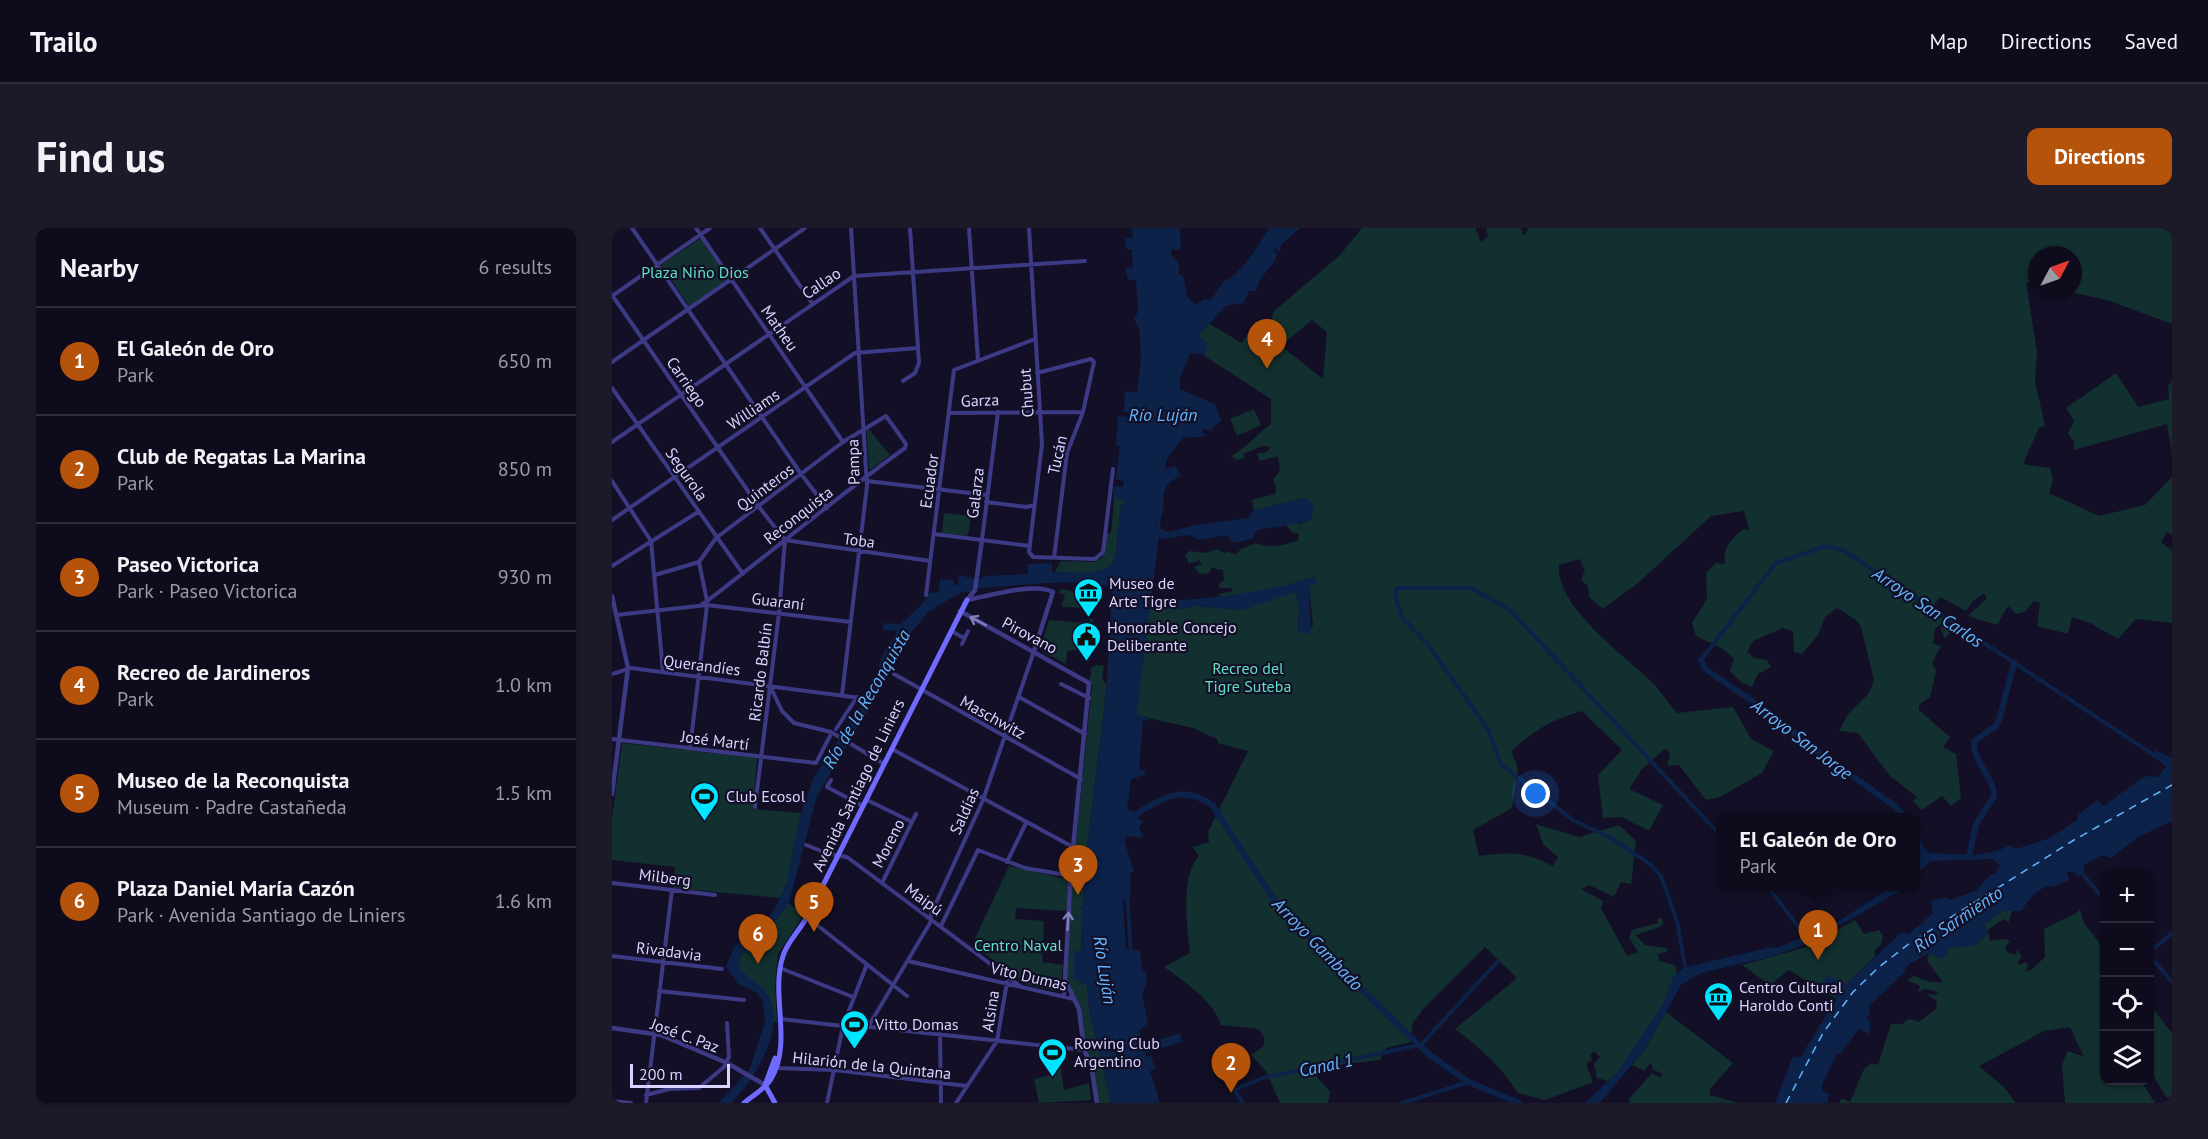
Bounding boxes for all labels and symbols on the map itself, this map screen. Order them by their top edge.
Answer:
north arrow [2028,246,2082,300]
park label: Plaza Niño Dios [641,262,749,282]
street label: Callao [798,263,844,303]
street label: Matheu [757,301,803,355]
pin: 4 [1248,320,1286,369]
street label: Carriego [662,353,712,411]
street label: Chubut [1014,367,1038,418]
street label: Williams [723,384,783,434]
street label: Garza [961,389,999,411]
water label: Río Luján [1128,403,1198,426]
street label: Tucán [1043,433,1071,477]
street label: Pampa [842,439,864,485]
street label: Segurola [662,444,712,504]
street label: Ecuador [915,452,943,510]
street label: Quinteros [732,459,798,515]
street label: Galarza [962,467,988,519]
street label: Reconquista [759,482,837,548]
street label: Toba [842,528,876,552]
water label: Arroyo San Carlos [1867,561,1988,653]
place label: Museo de Arte Tigre [1109,573,1177,611]
museum icon: Museo de Arte Tigre [1072,576,1104,618]
street label: Guaraní [751,588,805,614]
street label: Pirovano [999,612,1061,658]
one-way arrow [970,615,988,626]
place label: Honorable Concejo Deliberante [1107,617,1236,655]
public building icon: Honorable Concejo Deliberante [1070,620,1102,662]
street label: Ricardo Balbín [744,621,776,723]
water label: Río de la Reconquista [817,625,915,773]
street label: Querandíes [662,650,742,680]
park label: Recreo del Tigre Suteba [1205,658,1291,696]
street label: Maschwitz [957,691,1029,743]
water label: Arroyo San Jorge [1746,693,1858,785]
street label: Avenida Santiago de Liniers [807,695,909,875]
street label: José Martí [679,726,750,754]
your location [1521,779,1550,808]
sports icon: Club Ecosol [689,780,721,822]
street label: Saldías [945,784,983,837]
place label: Club Ecosol [726,786,806,806]
street label: Moreno [867,815,909,871]
pin: 3 [1058,846,1098,895]
street label: Milberg [638,864,692,890]
street label: Maipú [901,879,947,919]
water label: Río Sarmiento [1909,881,2007,957]
pin: 5 [794,882,834,932]
water label: Arroyo Gambado [1267,892,1368,996]
pin: 1 [1798,910,1838,960]
one-way arrow [1063,912,1074,932]
pin: 6 [738,914,778,964]
water label: Río Luján [1088,934,1122,1006]
park label: Centro Naval [974,935,1062,955]
street label: Rivadavia [635,937,703,965]
street label: Vito Dumas [988,957,1070,995]
place label: Centro Cultural Haroldo Conti [1739,977,1843,1015]
museum icon: Centro Cultural Haroldo Conti [1702,980,1734,1022]
street label: Alsina [977,989,1003,1033]
sports icon: Vitto Domas [838,1008,870,1050]
street label: José C. Paz [647,1013,722,1057]
place label: Vitto Domas [874,1014,959,1034]
place label: Rowing Club Argentino [1074,1033,1160,1071]
sports icon: Rowing Club Argentino [1037,1036,1069,1078]
pin: 2 [1212,1044,1250,1093]
street label: Hilarión de la Quintana [792,1047,952,1083]
water label: Canal 1 [1297,1048,1355,1082]
scale bar [630,1061,730,1088]

